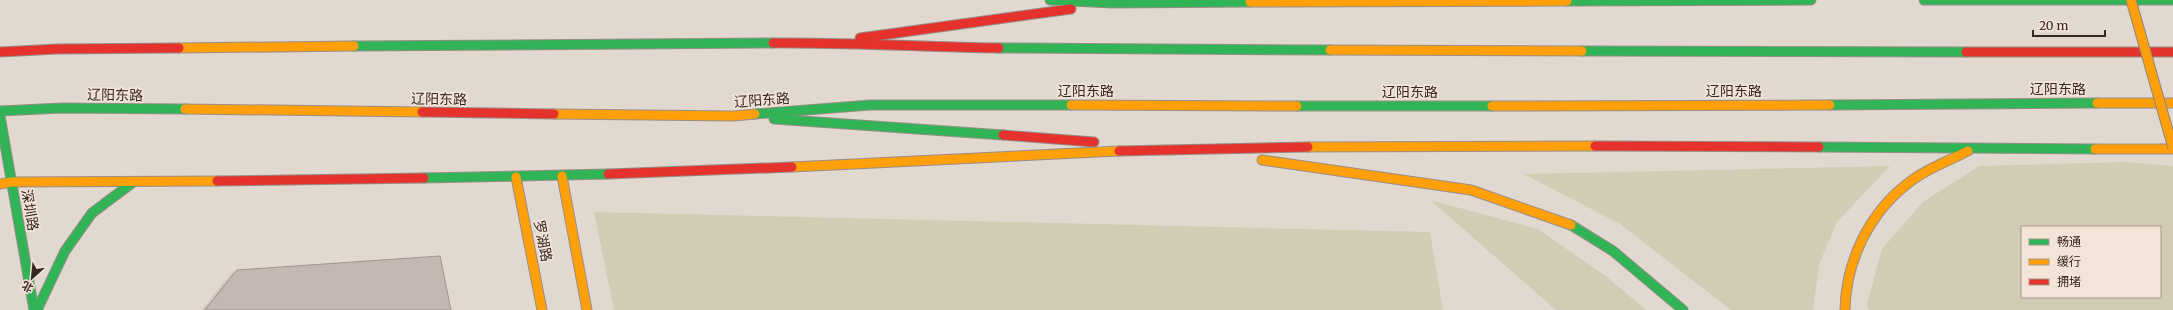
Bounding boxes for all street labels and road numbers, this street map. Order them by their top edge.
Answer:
street label: 辽阳东路 [2030,80,2086,98]
street label: 辽阳东路 [1058,82,1114,100]
street label: 辽阳东路 [1706,82,1762,100]
street label: 辽阳东路 [1382,83,1438,101]
street label: 辽阳东路 [87,86,143,104]
street label: 辽阳东路 [733,89,791,111]
street label: 辽阳东路 [411,90,467,108]
street label: 深圳路 [17,188,43,232]
street label: 罗湖路 [530,219,556,263]

